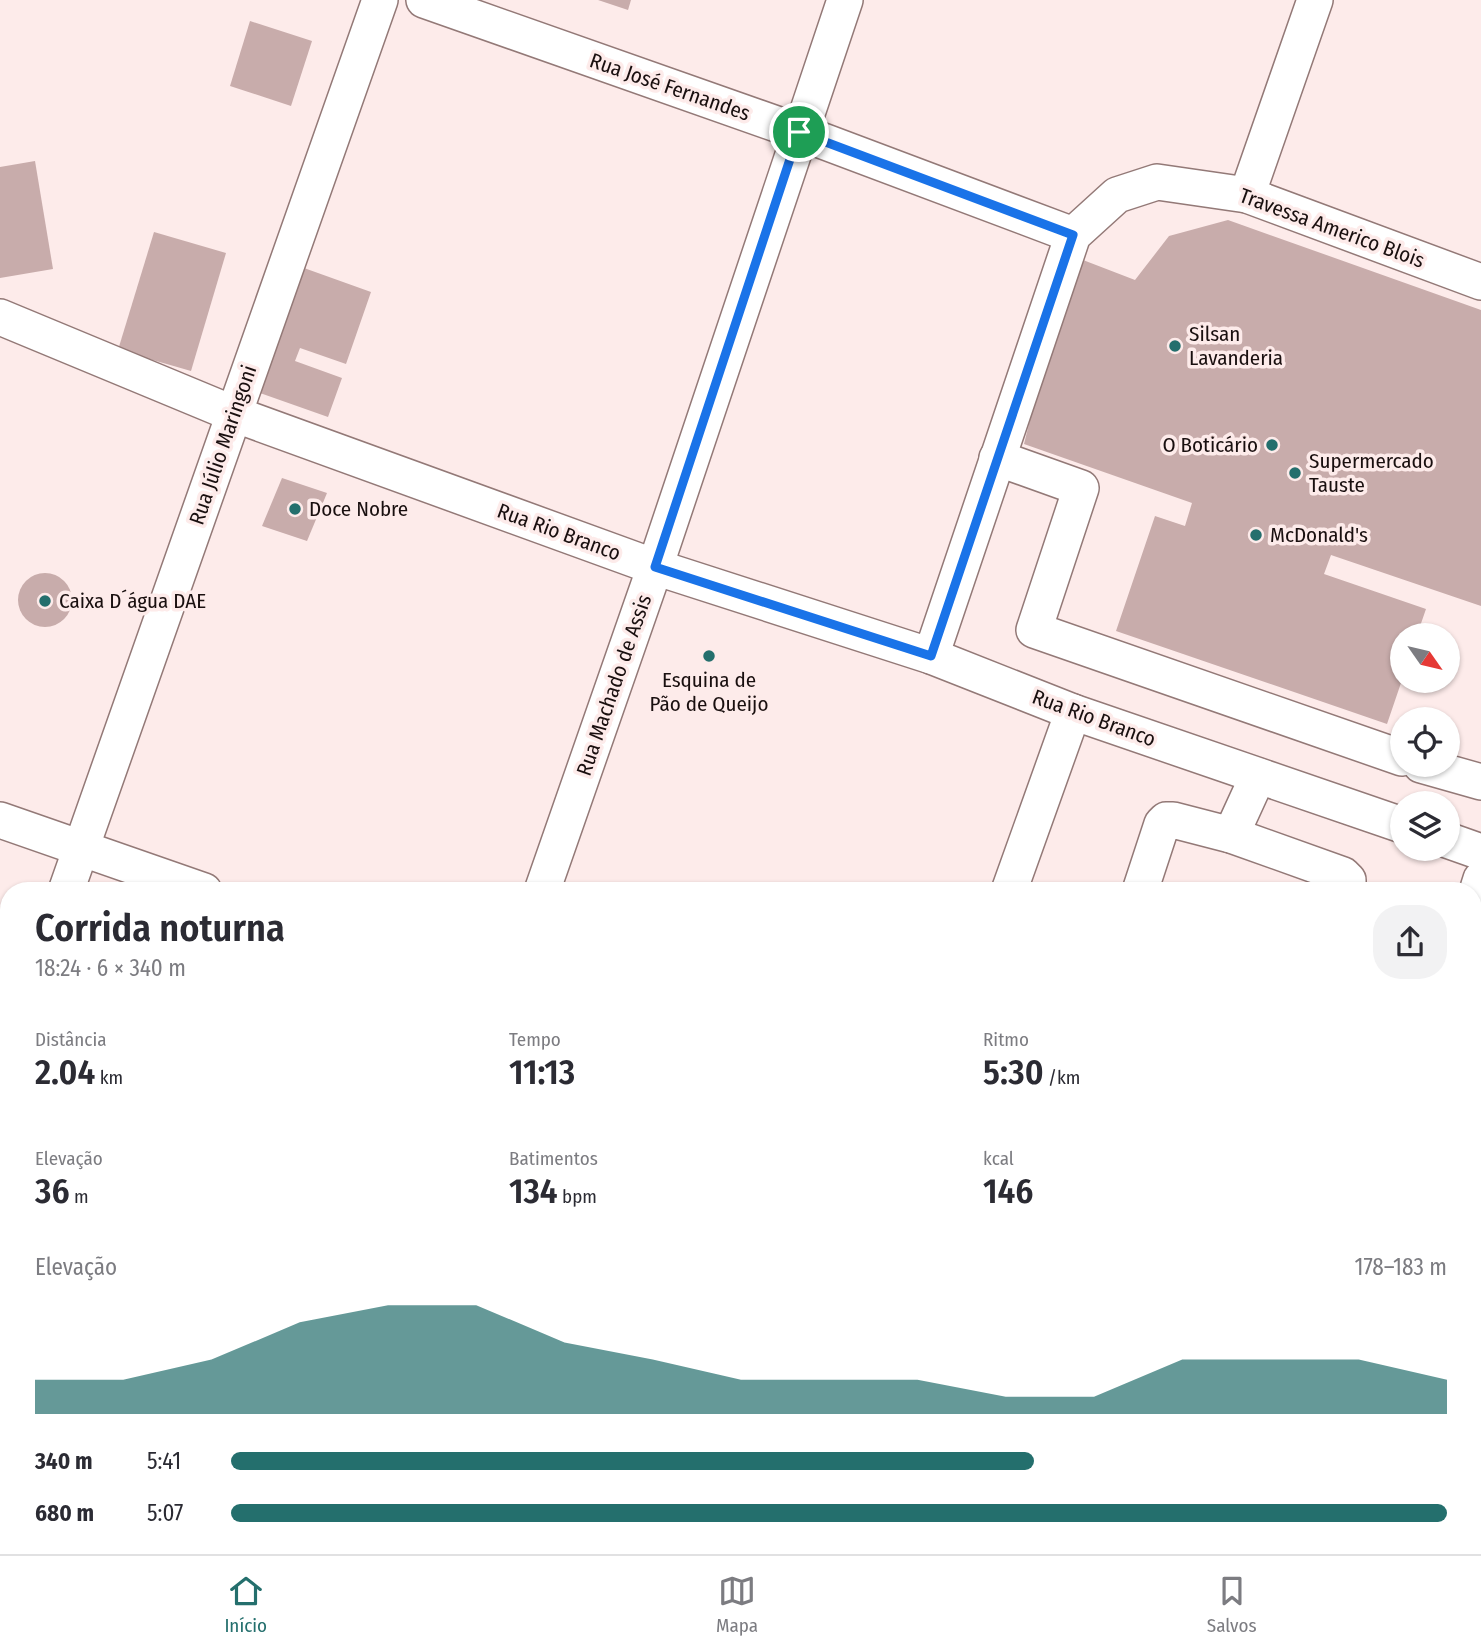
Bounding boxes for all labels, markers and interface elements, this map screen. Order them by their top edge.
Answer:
street label: Rua José Fernandes [586,47,754,127]
pin [769,102,829,162]
icon: arrive [780,113,818,151]
street label: Travessa Americo Blois [1236,182,1428,274]
place label: Silsan Lavanderia [1189,321,1283,371]
marker: Silsan Lavanderia [1167,338,1183,354]
street label: Rua Júlio Maringoni [184,362,262,528]
place label: O Boticário [1162,432,1258,458]
marker: O Boticário [1264,437,1280,453]
place label: Supermercado Tauste [1309,448,1434,498]
marker: Supermercado Tauste [1287,465,1303,481]
place label: Doce Nobre [309,496,408,522]
street label: Rua Rio Branco [494,498,624,566]
marker: Doce Nobre [287,501,303,517]
place label: McDonald's [1270,522,1368,548]
marker: McDonald's [1248,527,1264,543]
place label: Caixa D´água DAE [59,588,206,614]
street label: Rua Machado de Assis [571,591,657,779]
marker: Caixa D´água DAE [37,593,53,609]
north arrow [1390,623,1460,693]
map controls [1390,623,1460,861]
marker: Esquina de Pão de Queijo [701,648,717,664]
place label: Esquina de Pão de Queijo [650,667,768,717]
street label: Rua Rio Branco [1029,684,1159,752]
button: locate [1390,707,1460,777]
button: layers [1390,791,1460,861]
text: Corrida noturna [35,905,285,951]
button: share [1373,905,1447,979]
text: 18:24 · 6 × 340 m [35,954,186,982]
text: Distância [35,1028,107,1051]
text: Tempo [509,1028,561,1051]
text: Ritmo [983,1028,1029,1051]
text: 2.04 [35,1051,95,1093]
text: 11:13 [509,1051,575,1093]
text: 5:30 [983,1051,1044,1093]
text: km [95,1066,123,1089]
text: /km [1044,1066,1080,1089]
text: Elevação [35,1147,103,1170]
text: Batimentos [509,1147,598,1170]
text: kcal [983,1147,1014,1170]
text: 36 [35,1170,69,1212]
text: 134 [509,1170,558,1212]
text: 146 [983,1170,1033,1212]
text: m [69,1185,89,1208]
text: bpm [558,1185,597,1208]
text: Elevação [35,1253,117,1281]
text: 178–183 m [1354,1253,1447,1281]
text: 340 m [35,1447,93,1475]
text: 5:41 [147,1447,181,1475]
text: 680 m [35,1499,94,1527]
text: 5:07 [147,1499,183,1527]
tab: Início [224,1572,267,1637]
tab: Mapa [716,1572,758,1637]
tab: Salvos [1207,1572,1257,1637]

